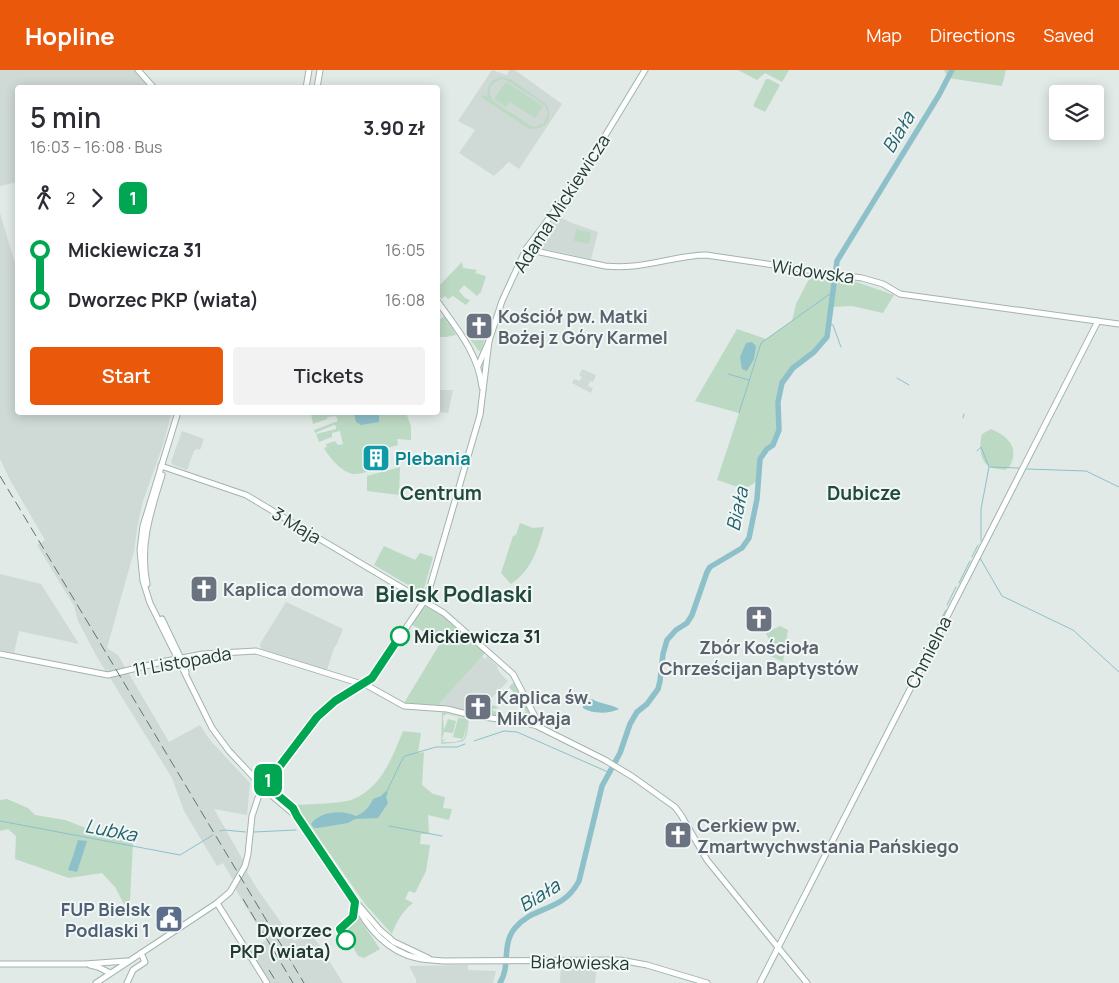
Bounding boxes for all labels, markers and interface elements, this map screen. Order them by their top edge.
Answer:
text: Hopline [25,19,115,52]
text: Map [866,23,902,47]
text: Directions [930,23,1015,47]
text: Saved [1043,23,1094,47]
map controls [1049,85,1104,140]
button: layers [1049,85,1104,140]
text: 5 min [30,98,101,136]
water label: Biała [876,105,921,158]
text: 3.90 zł [363,115,425,141]
street label: Adama Mickiewicza [507,129,615,277]
text: 16:03 – 16:08 · Bus [30,136,162,158]
icon: walk [30,184,58,212]
icon: forward [83,184,111,212]
text: 1 [129,186,137,210]
text: 2 [66,187,75,209]
text: Mickiewicza 31 [68,237,202,263]
text: 16:05 [385,239,425,261]
street label: Widowska [770,253,856,289]
text: Dworzec PKP (wiata) [68,287,259,313]
text: 16:08 [385,289,425,311]
place label: Kościół pw. Matki Bożej z Góry Karmel [498,304,668,349]
church icon: Kościół pw. Matki Bożej z Góry Karmel [464,311,494,341]
button: Start [30,347,223,405]
button: Tickets [233,347,425,405]
building icon: Plebania [361,443,391,473]
place label: Plebania [395,446,471,470]
district label: Centrum [400,480,482,506]
district label: Dubicze [827,480,901,506]
water label: Biała [720,483,755,533]
street label: 3 Maja [268,501,326,549]
church icon: Kaplica domowa [189,574,219,604]
place label: Kaplica domowa [223,577,364,601]
district label: Bielsk Podlaski [375,579,533,609]
church icon: Zbór Kościoła Chrześcijan Baptystów [744,604,774,634]
street label: Chmielna [899,612,957,692]
place label: Mickiewicza 31 [414,624,541,648]
marker: Mickiewicza 31 [390,626,410,646]
place label: Zbór Kościoła Chrześcijan Baptystów [659,635,859,680]
street label: 11 Listopada [131,641,233,681]
place label: Kaplica św. Mikołaja [497,685,592,730]
church icon: Kaplica św. Mikołaja [463,692,493,722]
line badge: 1 [252,764,284,796]
text: 1 [264,768,272,792]
water label: Lubka [83,812,141,848]
place label: Cerkiew pw. Zmartwychwstania Pańskiego [697,813,959,858]
church icon: Cerkiew pw. Zmartwychwstania Pańskiego [663,820,693,850]
water label: Biała [513,872,566,918]
place label: FUP Bielsk Podlaski 1 [61,897,151,942]
public building icon: FUP Bielsk Podlaski 1 [154,904,184,934]
place label: Dworzec PKP (wiata) [230,918,332,963]
marker: Dworzec PKP (wiata) [336,930,356,950]
street label: Białowieska [530,949,630,975]

